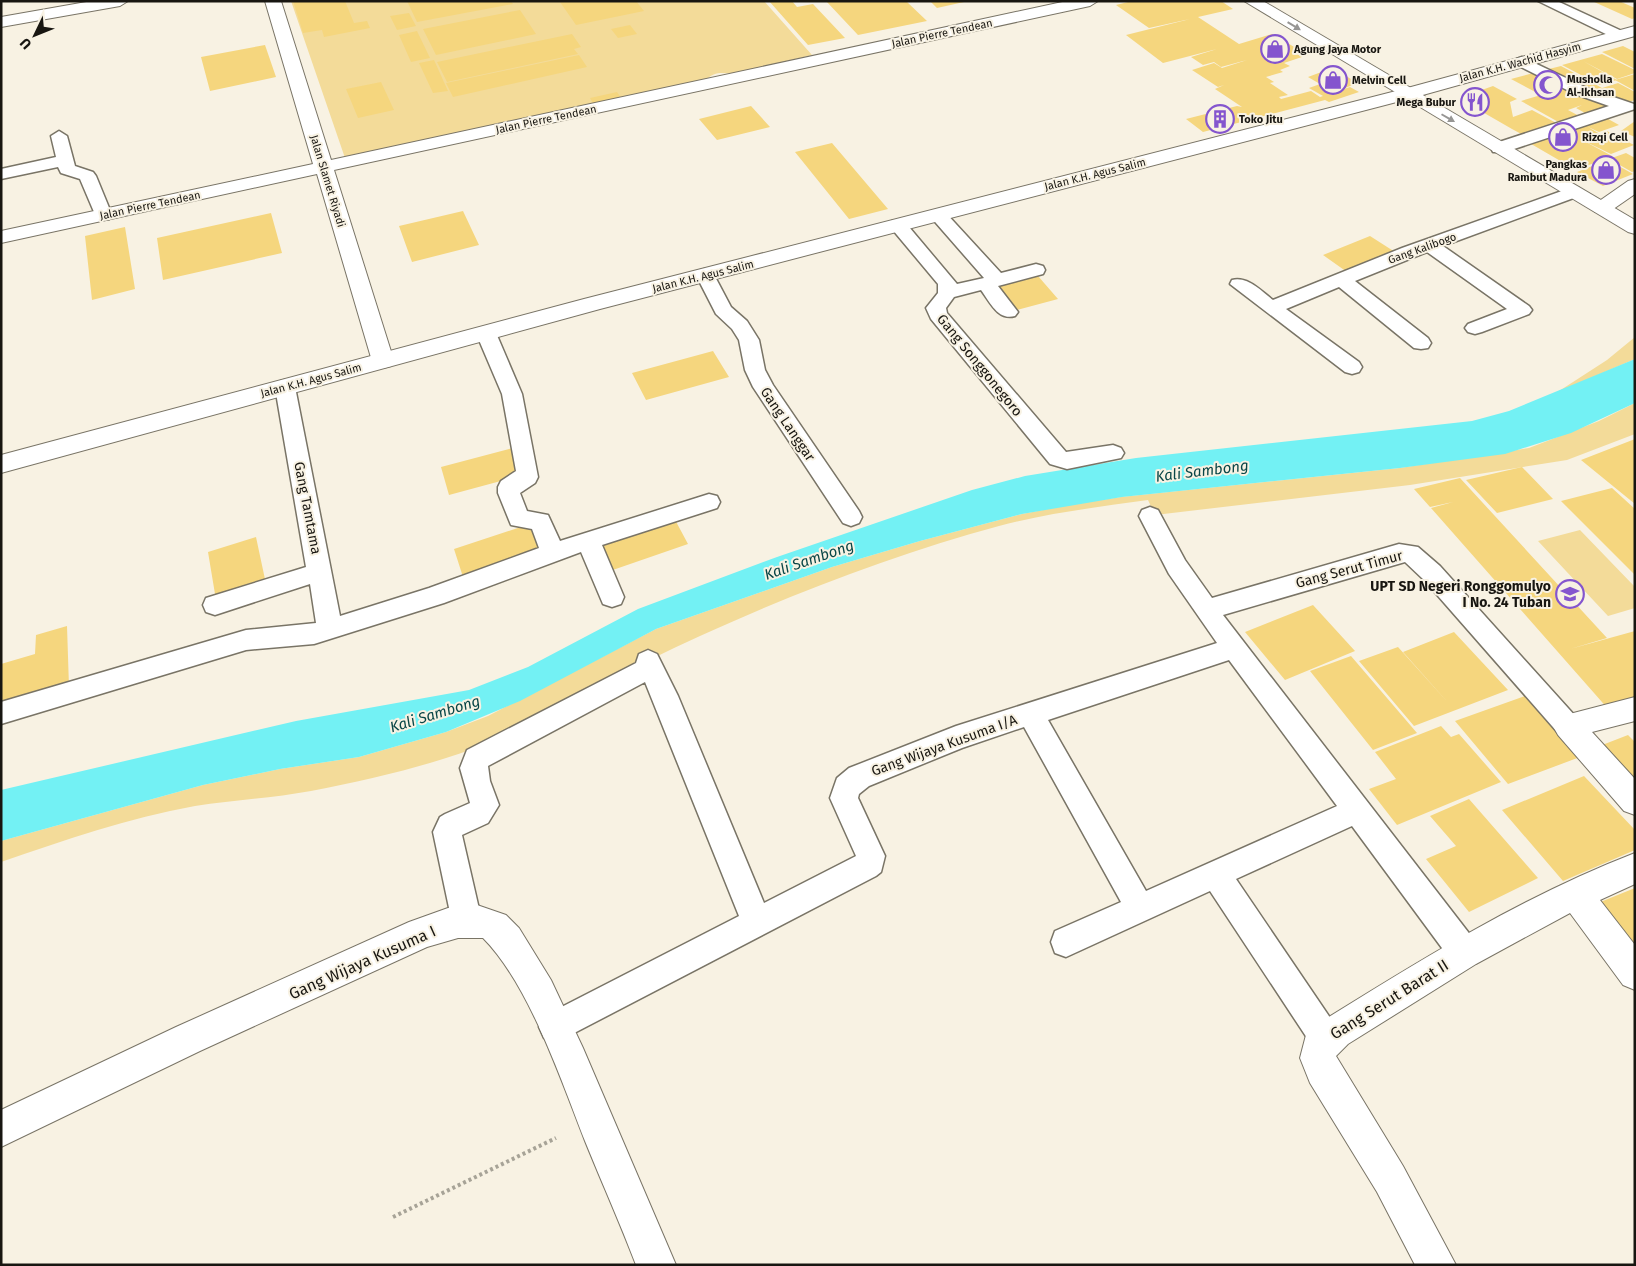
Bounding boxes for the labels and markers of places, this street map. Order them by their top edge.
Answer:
shop icon: Agung Jaya Motor [1260,34,1290,64]
place label: Agung Jaya Motor [1293,43,1382,56]
shop icon: Melvin Cell [1318,65,1348,95]
mosque icon: Musholla Al-Ikhsan [1533,70,1563,100]
place label: Musholla Al-Ikhsan [1566,73,1614,99]
place label: Melvin Cell [1352,74,1407,87]
restaurant icon: Mega Bubur [1460,87,1490,117]
place label: Mega Bubur [1396,96,1457,109]
building icon: Toko Jitu [1205,104,1235,134]
place label: Toko Jitu [1239,113,1283,126]
shop icon: Rizqi Cell [1548,122,1578,152]
place label: Rizqi Cell [1582,131,1629,144]
shop icon: Pangkas Rambut Madura [1591,155,1621,185]
place label: Pangkas Rambut Madura [1508,158,1588,184]
place label: UPT SD Negeri Ronggomulyo I No. 24 Tuban [1370,578,1551,611]
school or university icon: UPT SD Negeri Ronggomulyo I No. 24 Tuban [1555,579,1585,609]

